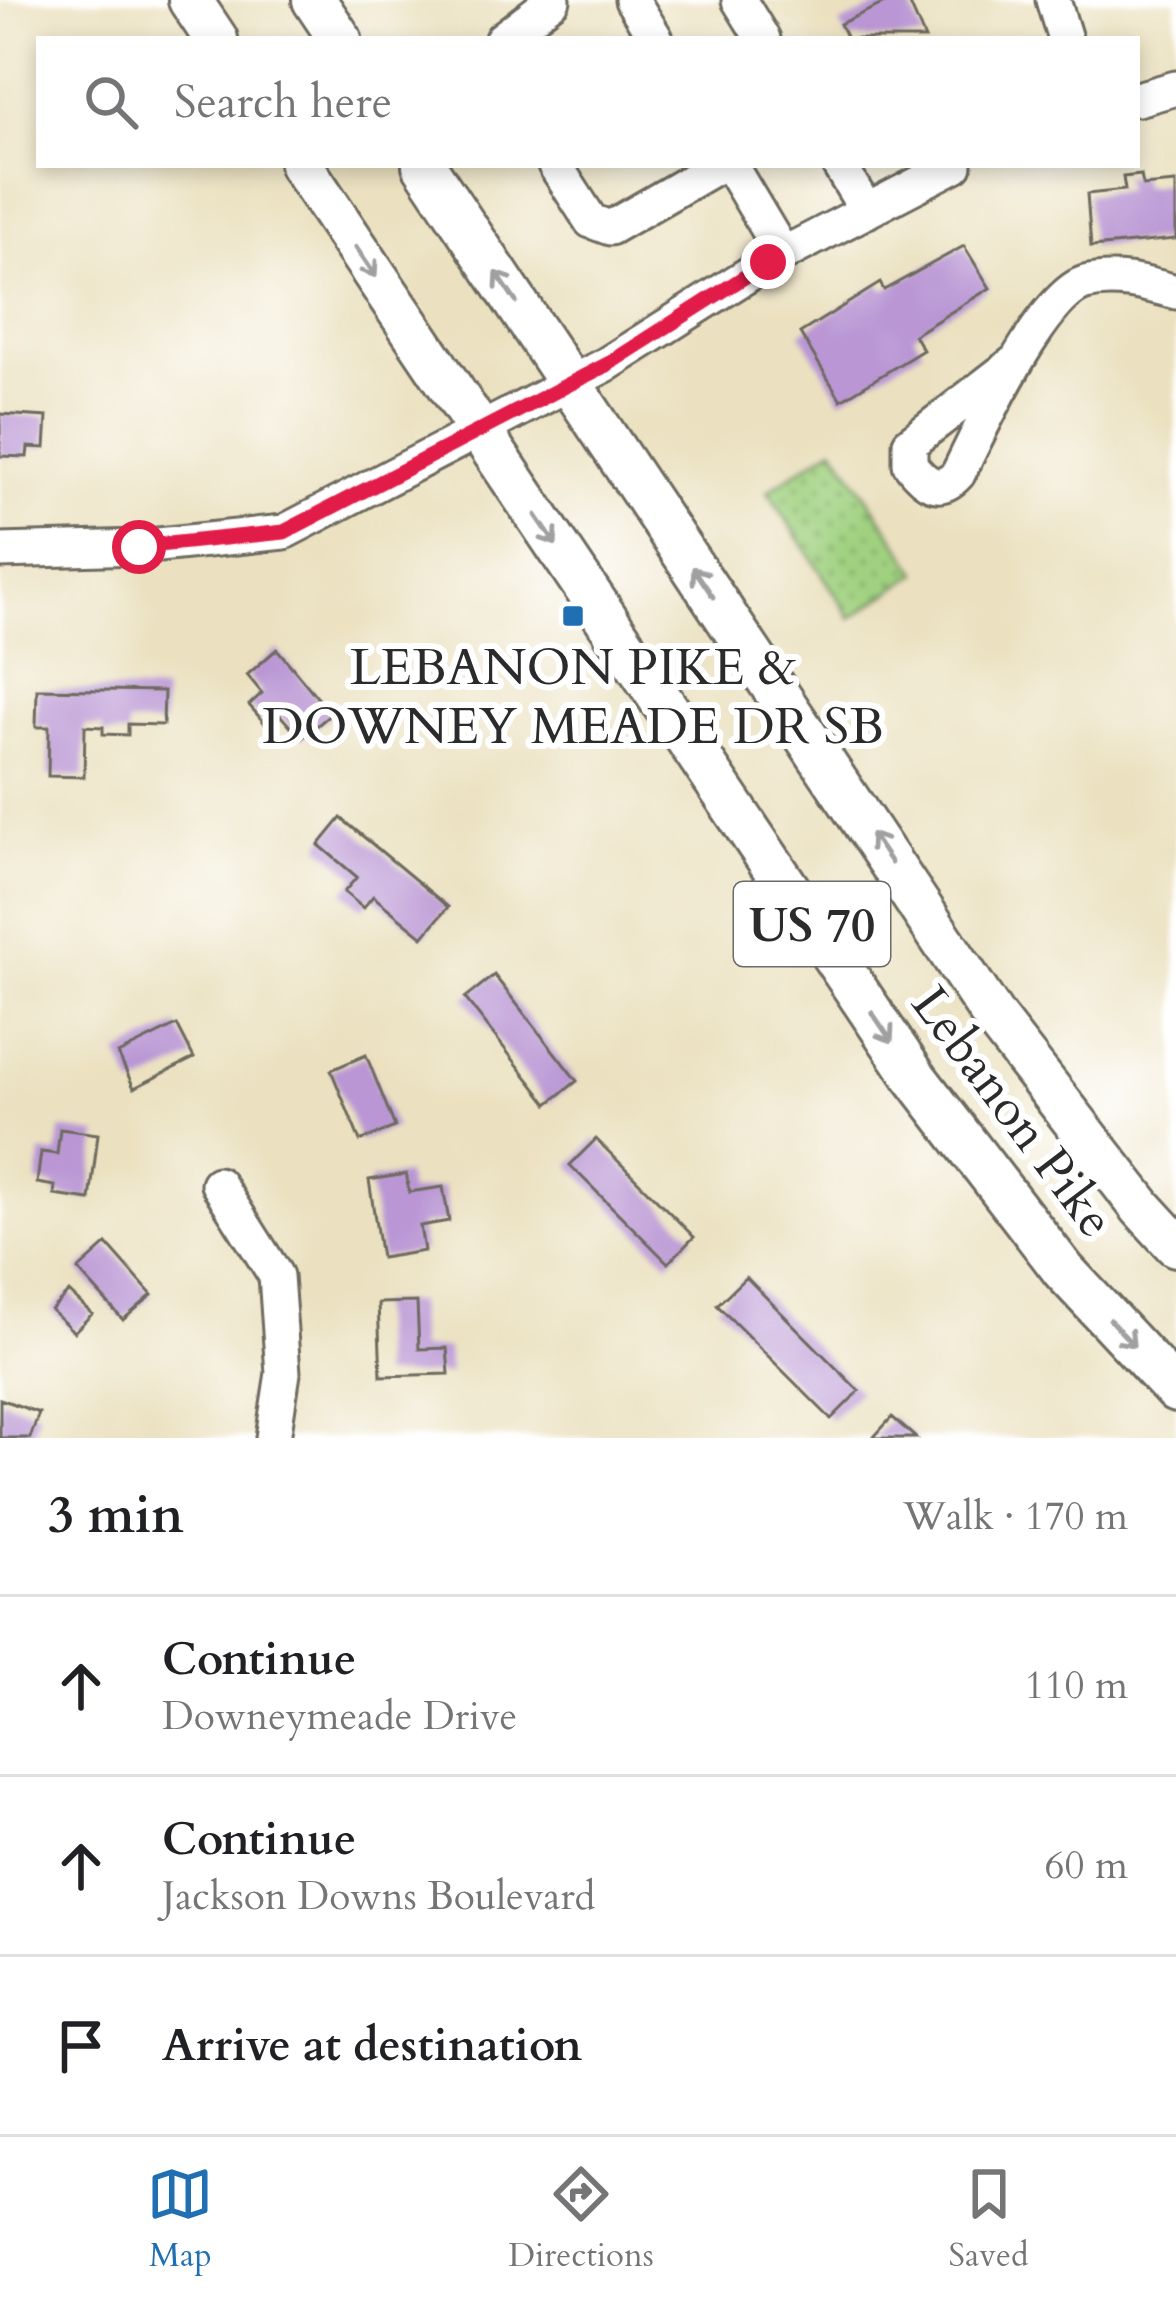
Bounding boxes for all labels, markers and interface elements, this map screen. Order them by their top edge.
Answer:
search box [36,36,1140,168]
icon: search [78,69,144,135]
text: Search here [174,72,392,133]
route end [741,235,795,289]
one-way arrow [353,245,378,278]
one-way arrow [493,270,518,304]
one-way arrow [533,512,558,546]
route start [112,520,166,574]
one-way arrow [691,565,716,599]
marker: LEBANON PIKE & DOWNEY MEADE DR SB [560,603,586,629]
place label: LEBANON PIKE & DOWNEY MEADE DR SB [262,633,884,762]
one-way arrow [869,831,894,865]
road number: US 70 [734,882,890,966]
street label: Lebanon Pike [895,972,1130,1252]
one-way arrow [869,1010,894,1043]
one-way arrow [1108,1318,1136,1348]
text: 3 min [48,1481,184,1551]
text: Walk · 170 m [903,1490,1128,1543]
text: Continue [162,1629,356,1690]
icon: ahead [48,1653,114,1719]
text: 110 m [1025,1659,1128,1712]
text: Downeymeade Drive [162,1690,517,1743]
text: Continue [162,1809,356,1870]
icon: ahead [48,1833,114,1899]
text: 60 m [1045,1839,1128,1892]
text: Jackson Downs Boulevard [162,1870,595,1923]
icon: arrive [48,2013,114,2079]
text: Arrive at destination [162,2015,582,2076]
tab: Map [147,2161,213,2278]
tab: Directions [508,2161,654,2278]
tab: Saved [949,2161,1029,2278]

